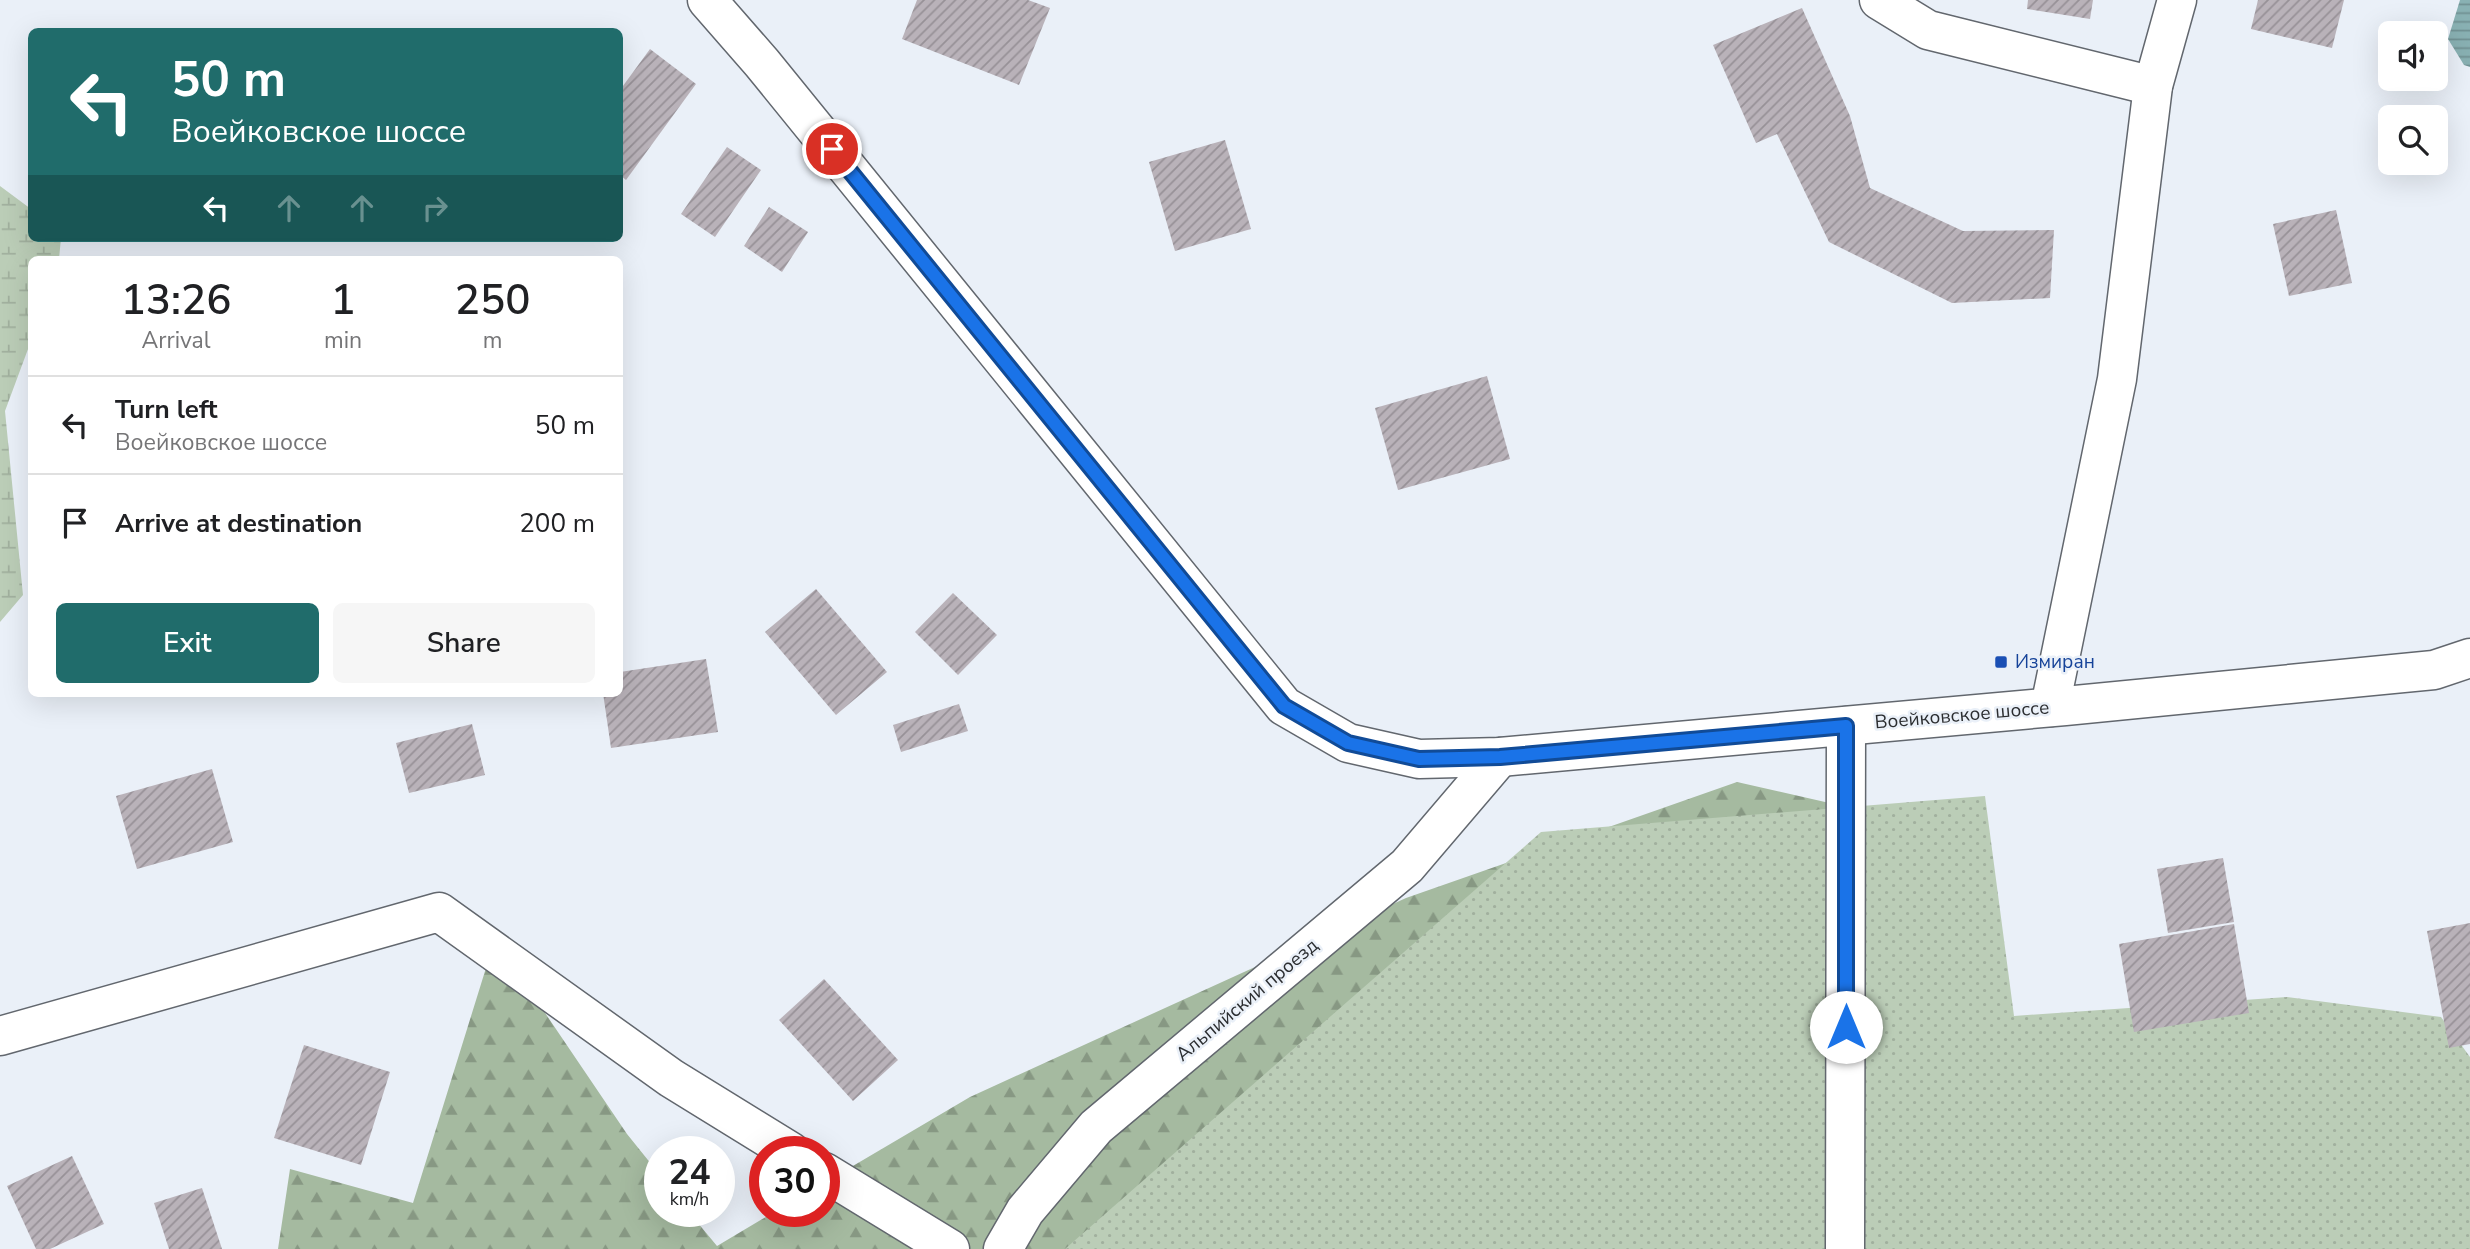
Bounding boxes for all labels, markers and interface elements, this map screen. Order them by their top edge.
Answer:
map controls [2378,21,2448,175]
button: sound [2378,21,2448,91]
text: 50 m [171,46,286,113]
icon: left [56,56,147,147]
button: search [2378,105,2448,175]
text: Воейковское шоссе [171,110,466,153]
pin [802,119,862,179]
icon: arrive [813,130,851,168]
icon: left [197,189,235,227]
icon: ahead [270,189,308,227]
icon: ahead [343,189,381,227]
icon: right [416,189,454,227]
text: 13:26 [121,272,231,329]
text: 1 [330,272,356,329]
text: 250 [455,272,530,329]
text: Arrival [141,325,211,356]
text: min [324,325,362,356]
text: m [483,325,502,356]
text: Turn left [115,392,218,427]
icon: left [56,406,94,444]
text: 50 m [535,408,595,443]
text: Воейковское шоссе [115,427,327,458]
icon: arrive [56,504,94,542]
text: Arrive at destination [115,506,362,541]
text: 200 m [519,506,595,541]
button: Exit [56,603,319,683]
button: Share [333,603,595,683]
place label: Измиран [2015,649,2095,675]
marker: Измиран [1993,654,2009,670]
street label: Воейковское шоссе [1874,694,2050,736]
street label: Альпийский проезд [1170,933,1324,1067]
position arrow [1809,990,1883,1064]
speed limit sign: 30 [749,1136,840,1227]
text: 24 [668,1149,711,1196]
text: km/h [670,1187,709,1211]

